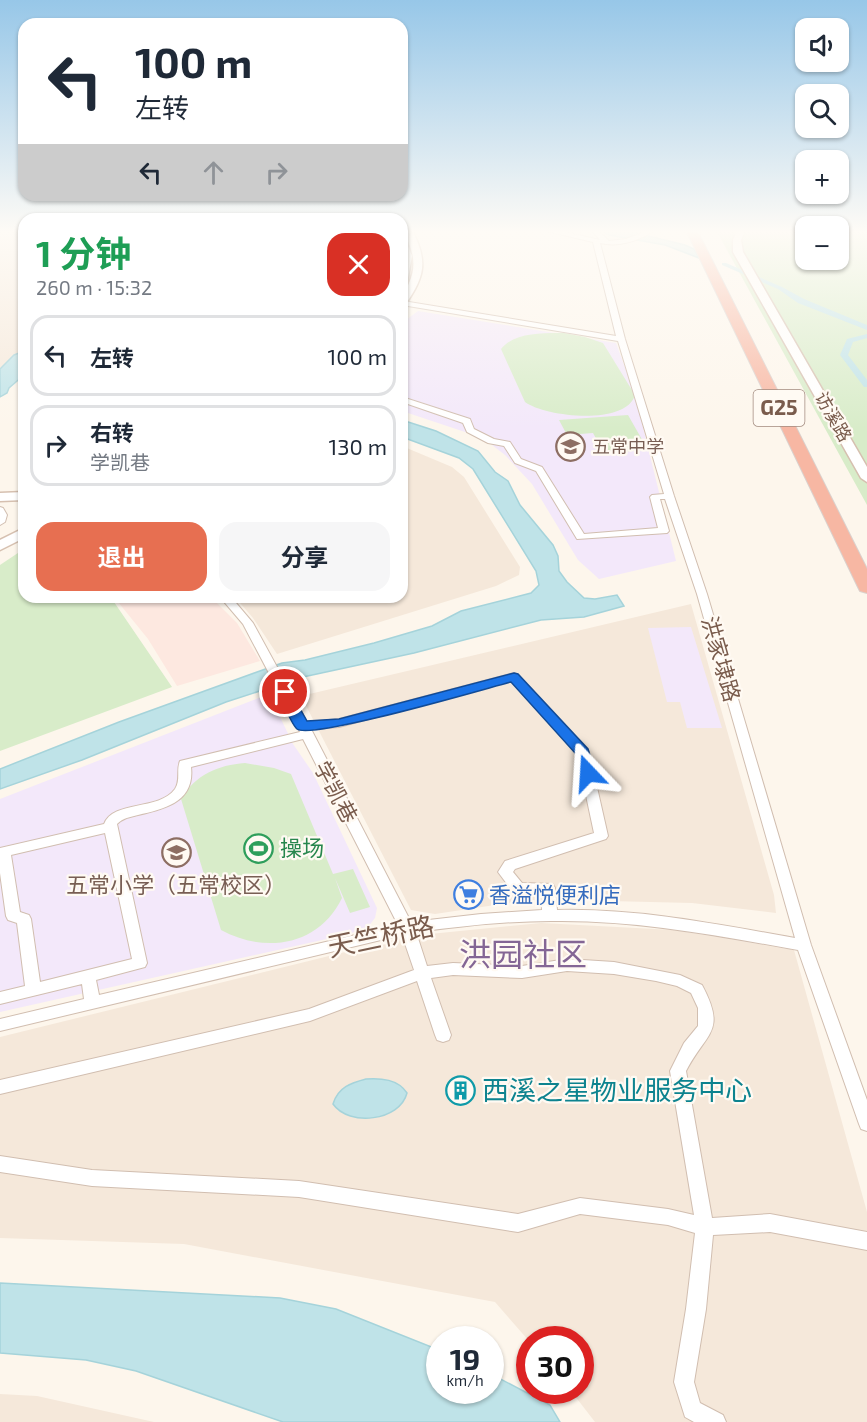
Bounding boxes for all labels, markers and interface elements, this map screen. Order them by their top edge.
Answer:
map controls [795,18,849,270]
button: sound [795,18,849,72]
text: 100 m [135,36,252,86]
icon: left [36,42,114,120]
button: search [795,84,849,138]
text: 左转 [135,91,189,123]
button: + [795,150,849,204]
icon: left [134,156,167,189]
icon: ahead [197,156,230,189]
icon: right [260,156,293,189]
button: − [795,216,849,270]
text: 1 分钟 [36,231,131,274]
button: close [327,233,390,296]
text: 260 m · 15:32 [36,275,152,299]
icon: left [39,339,72,372]
text: 100 m [328,343,387,369]
text: 左转 [90,344,134,370]
street label: 访溪路 [811,388,857,445]
road number: G25 [754,390,804,426]
text: 右转 [90,419,134,445]
icon: right [39,429,72,462]
school or university icon: 五常中学 [555,431,587,463]
text: 130 m [329,433,387,459]
place label: 五常中学 [592,435,664,457]
text: 学凯巷 [90,450,150,474]
button: 退出 [36,522,207,591]
button: 分享 [219,522,390,591]
street label: 洪家埭路 [697,613,747,705]
pin [259,666,310,717]
icon: arrive [268,675,301,708]
position arrow [556,741,620,805]
street label: 学凯巷 [310,756,364,827]
sports icon: 操场 [243,832,275,864]
place label: 操场 [280,834,324,860]
school or university icon: 五常小学（五常校区） [160,837,192,869]
place label: 五常小学（五常校区） [66,871,286,897]
supermarket icon: 香溢悦便利店 [452,879,484,911]
place label: 香溢悦便利店 [489,881,621,907]
street label: 天竺桥路 [324,908,437,962]
district label: 洪园社区 [459,934,587,972]
place label: 西溪之星物业服务中心 [482,1073,752,1105]
building icon: 西溪之星物业服务中心 [445,1075,477,1107]
speed limit sign: 30 [516,1326,594,1404]
text: 19 [450,1340,480,1376]
text: km/h [446,1371,484,1389]

